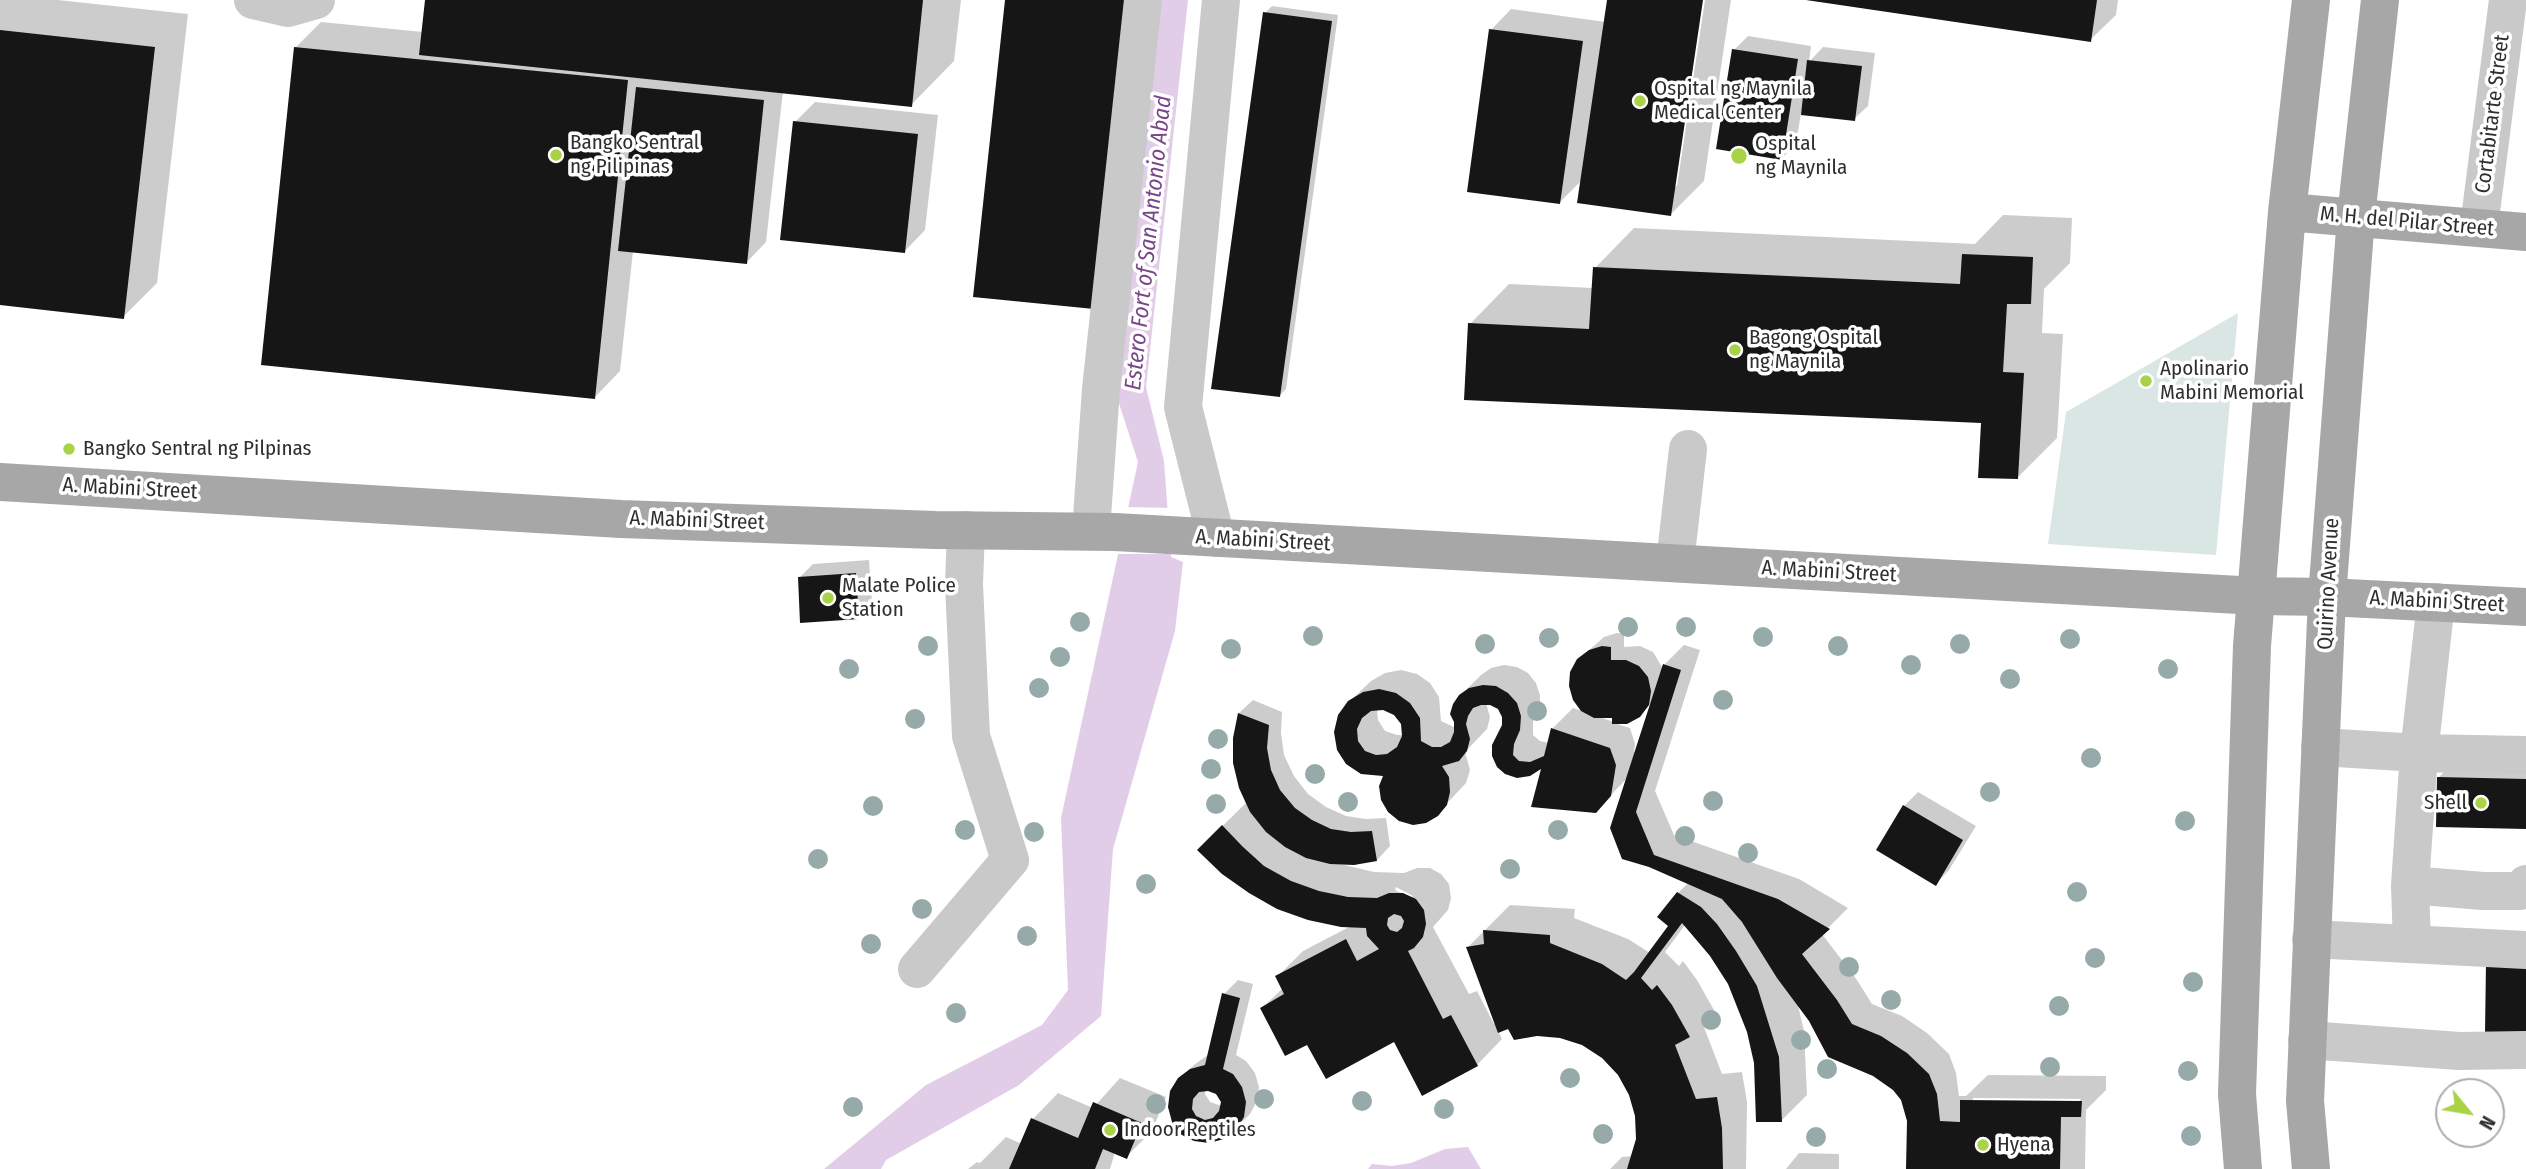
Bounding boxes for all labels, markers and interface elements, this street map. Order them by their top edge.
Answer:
street label: Cortabitarte Street [2471,33,2515,195]
place label: Ospital ng Maynila Medical Center [1654,76,1812,126]
marker: Ospital ng Maynila Medical Center [1632,93,1648,109]
water label: Estero Fort of San Antonio Abad [1120,94,1178,392]
place label: Bangko Sentral ng Pilipinas [570,130,699,180]
place label: Ospital ng Maynila [1755,131,1847,181]
marker: Ospital ng Maynila [1729,146,1749,166]
marker: Bangko Sentral ng Pilipinas [548,147,564,163]
street label: M. H. del Pilar Street [2319,202,2495,242]
place label: Bagong Ospital ng Maynila [1749,325,1878,375]
marker: Bagong Ospital ng Maynila [1727,342,1743,358]
place label: Apolinario Mabini Memorial [2160,356,2304,406]
marker: Apolinario Mabini Memorial [2138,373,2154,389]
place label: Bangko Sentral ng Pilpinas [83,436,312,462]
marker: Bangko Sentral ng Pilpinas [61,441,77,457]
street label: A. Mabini Street [62,473,198,505]
street label: A. Mabini Street [629,506,765,536]
street label: Quirino Avenue [2313,517,2345,651]
street label: A. Mabini Street [1195,525,1331,557]
street label: A. Mabini Street [1761,556,1897,588]
place label: Malate Police Station [842,573,956,623]
street label: A. Mabini Street [2369,586,2505,618]
marker: Malate Police Station [820,590,836,606]
place label: Shell [2424,790,2467,816]
marker: Shell [2473,795,2489,811]
north arrow [2435,1078,2505,1148]
text: N [2474,1112,2500,1133]
place label: Indoor Reptiles [1124,1117,1256,1143]
marker: Indoor Reptiles [1102,1122,1118,1138]
place label: Hyena [1997,1132,2051,1158]
marker: Hyena [1975,1137,1991,1153]

